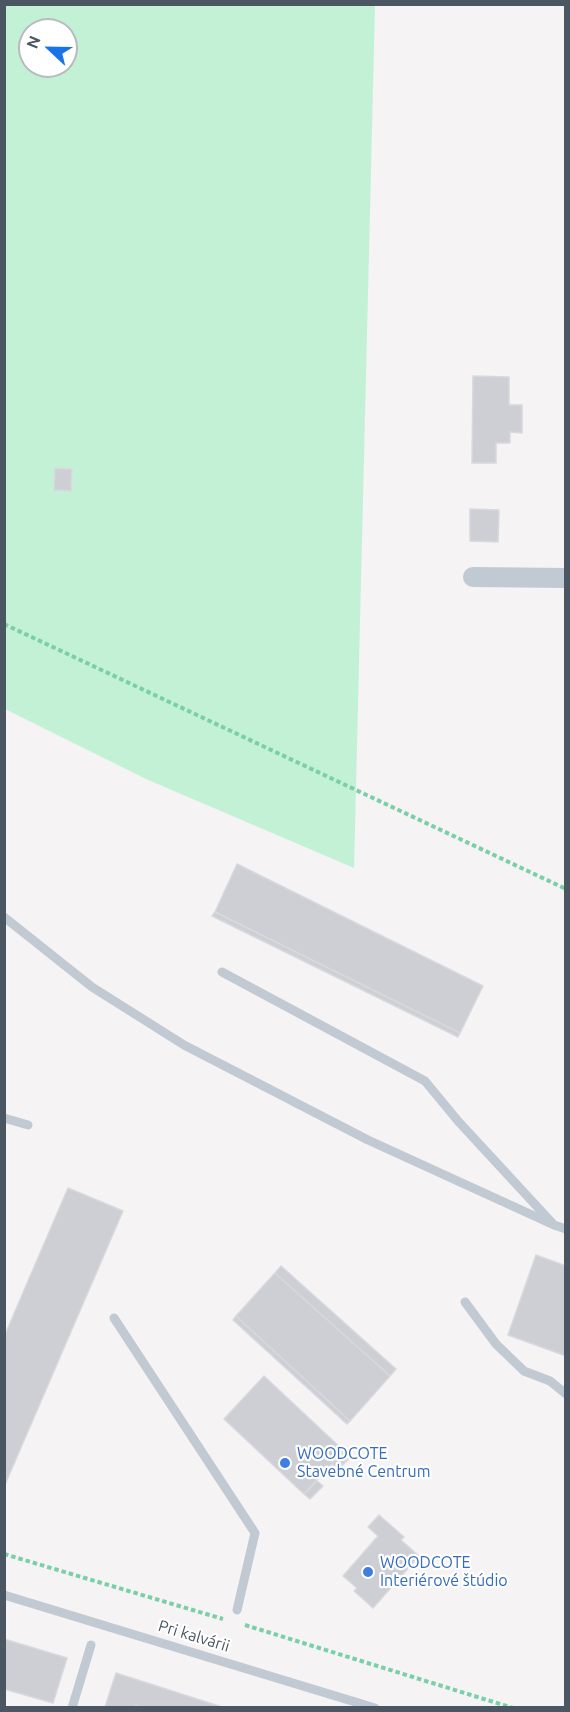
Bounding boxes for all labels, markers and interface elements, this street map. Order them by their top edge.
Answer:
north arrow [18,18,78,78]
text: N [23,33,44,51]
place label: WOODCOTE Stavebné Centrum [297,1444,431,1482]
marker: WOODCOTE Stavebné Centrum [278,1456,292,1470]
place label: WOODCOTE Interiérové štúdio [380,1553,508,1591]
marker: WOODCOTE Interiérové štúdio [361,1565,375,1579]
street label: Pri kalvárii [156,1616,232,1656]

